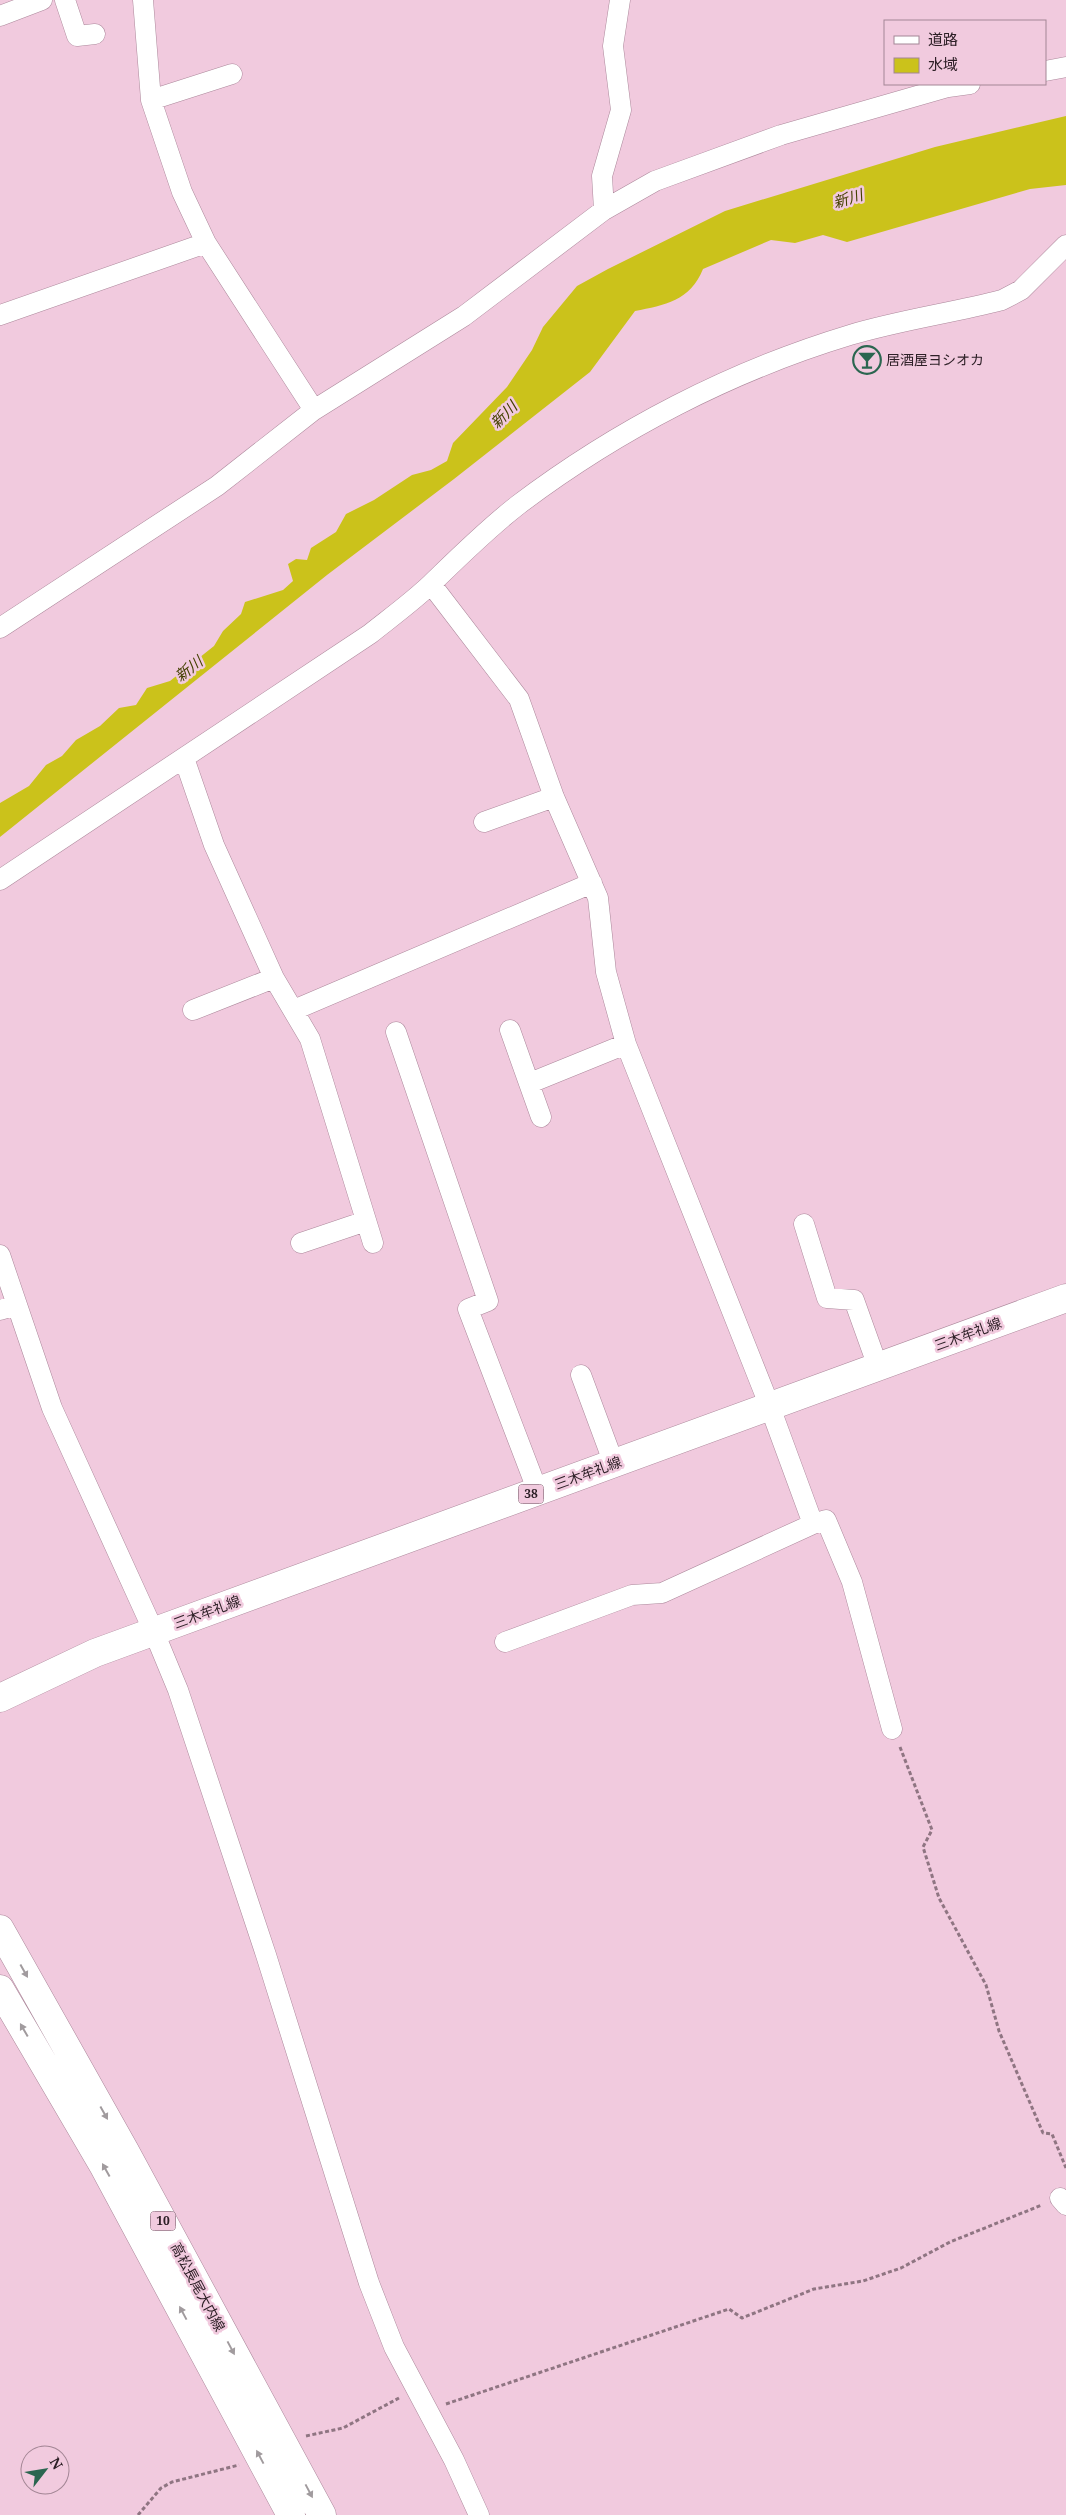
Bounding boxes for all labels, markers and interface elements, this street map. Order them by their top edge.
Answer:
legend [884,20,1046,85]
text: 道路 [928,29,958,49]
text: 水域 [928,54,958,74]
water label: 新川 [830,184,867,212]
bar icon: 居酒屋ヨシオカ [852,345,882,375]
place label: 居酒屋ヨシオカ [886,350,984,369]
water label: 新川 [486,395,522,432]
water label: 新川 [170,650,208,685]
street label: 三木牟礼線 [932,1313,1004,1354]
street label: 三木牟礼線 [552,1452,624,1493]
road number: 38 [518,1485,544,1504]
street label: 三木牟礼線 [171,1591,243,1632]
one-way arrow [20,1964,28,1979]
one-way arrow [20,2022,28,2037]
one-way arrow [99,2106,108,2119]
one-way arrow [102,2163,110,2178]
road number: 10 [150,2212,176,2230]
street label: 高松長尾大内線 [167,2239,230,2334]
one-way arrow [179,2306,187,2321]
one-way arrow [227,2341,236,2354]
north arrow [20,2445,70,2495]
one-way arrow [255,2450,264,2463]
text: N [46,2453,68,2473]
one-way arrow [304,2484,313,2498]

